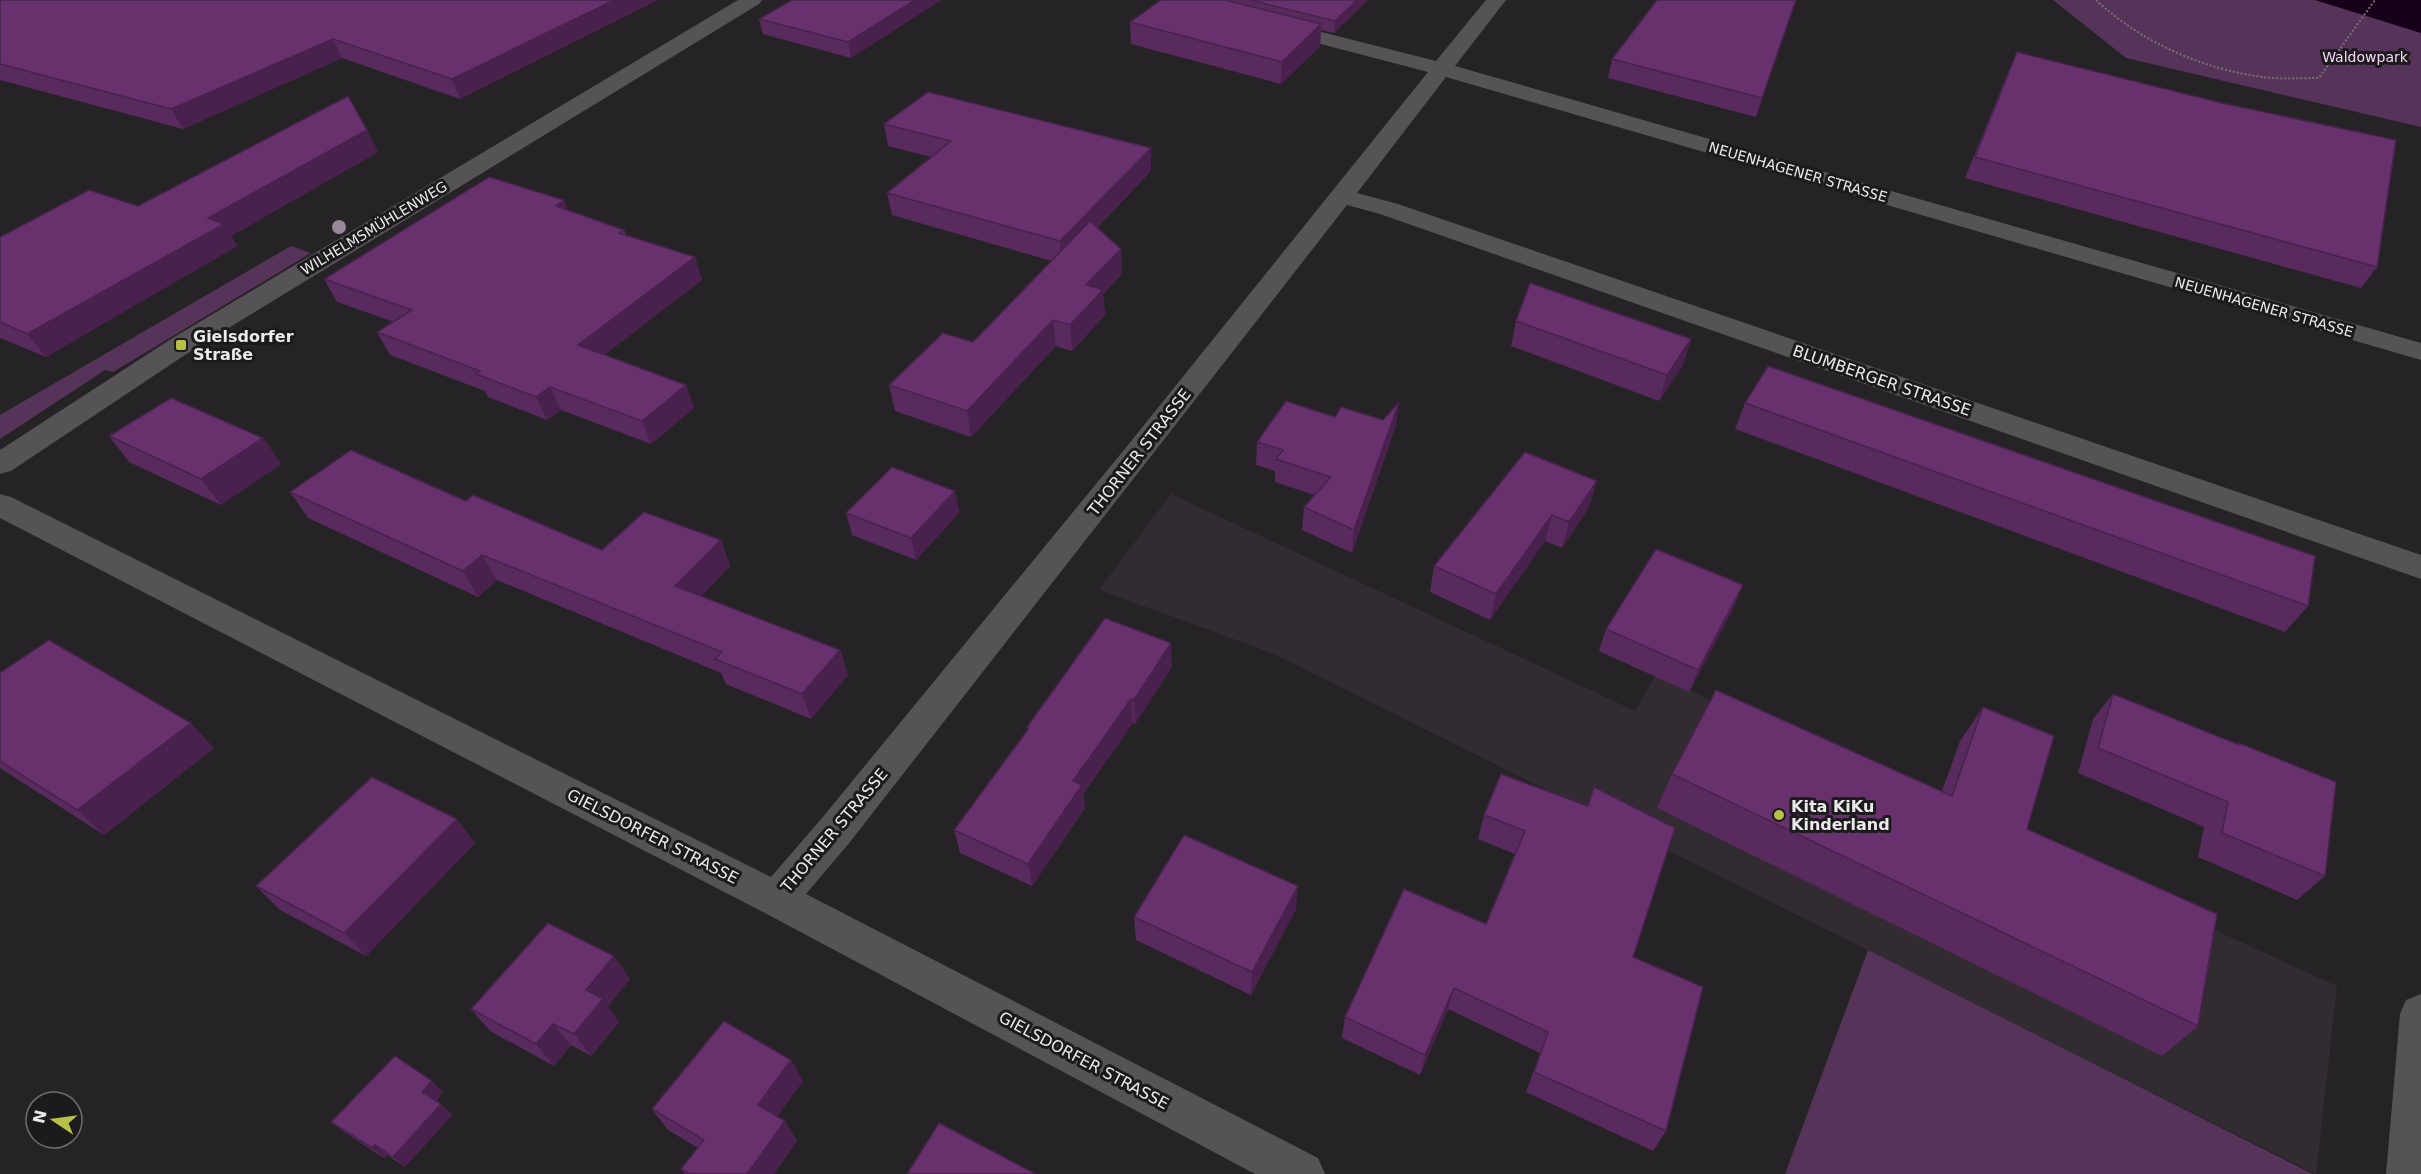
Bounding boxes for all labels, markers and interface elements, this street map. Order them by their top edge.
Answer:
park label: Waldowpark [2322,49,2409,65]
street label: NEUENHAGENER STRASSE [1707,139,1889,205]
street label: WILHELMSMÜHLENWEG [298,177,450,278]
street label: NEUENHAGENER STRASSE [2173,274,2355,340]
place label: Gielsdorfer Straße [193,327,294,364]
marker: Gielsdorfer Straße [174,338,188,352]
street label: BLUMBERGER STRASSE [1790,341,1973,420]
street label: THORNER STRASSE [1083,385,1195,520]
street label: THORNER STRASSE [776,765,892,897]
street label: GIELSDORFER STRASSE [564,785,742,888]
place label: Kita KiKu Kinderland [1791,797,1890,834]
marker: Kita KiKu Kinderland [1772,808,1786,822]
street label: GIELSDORFER STRASSE [996,1008,1172,1113]
north arrow [24,1090,84,1150]
text: N [29,1108,51,1125]

